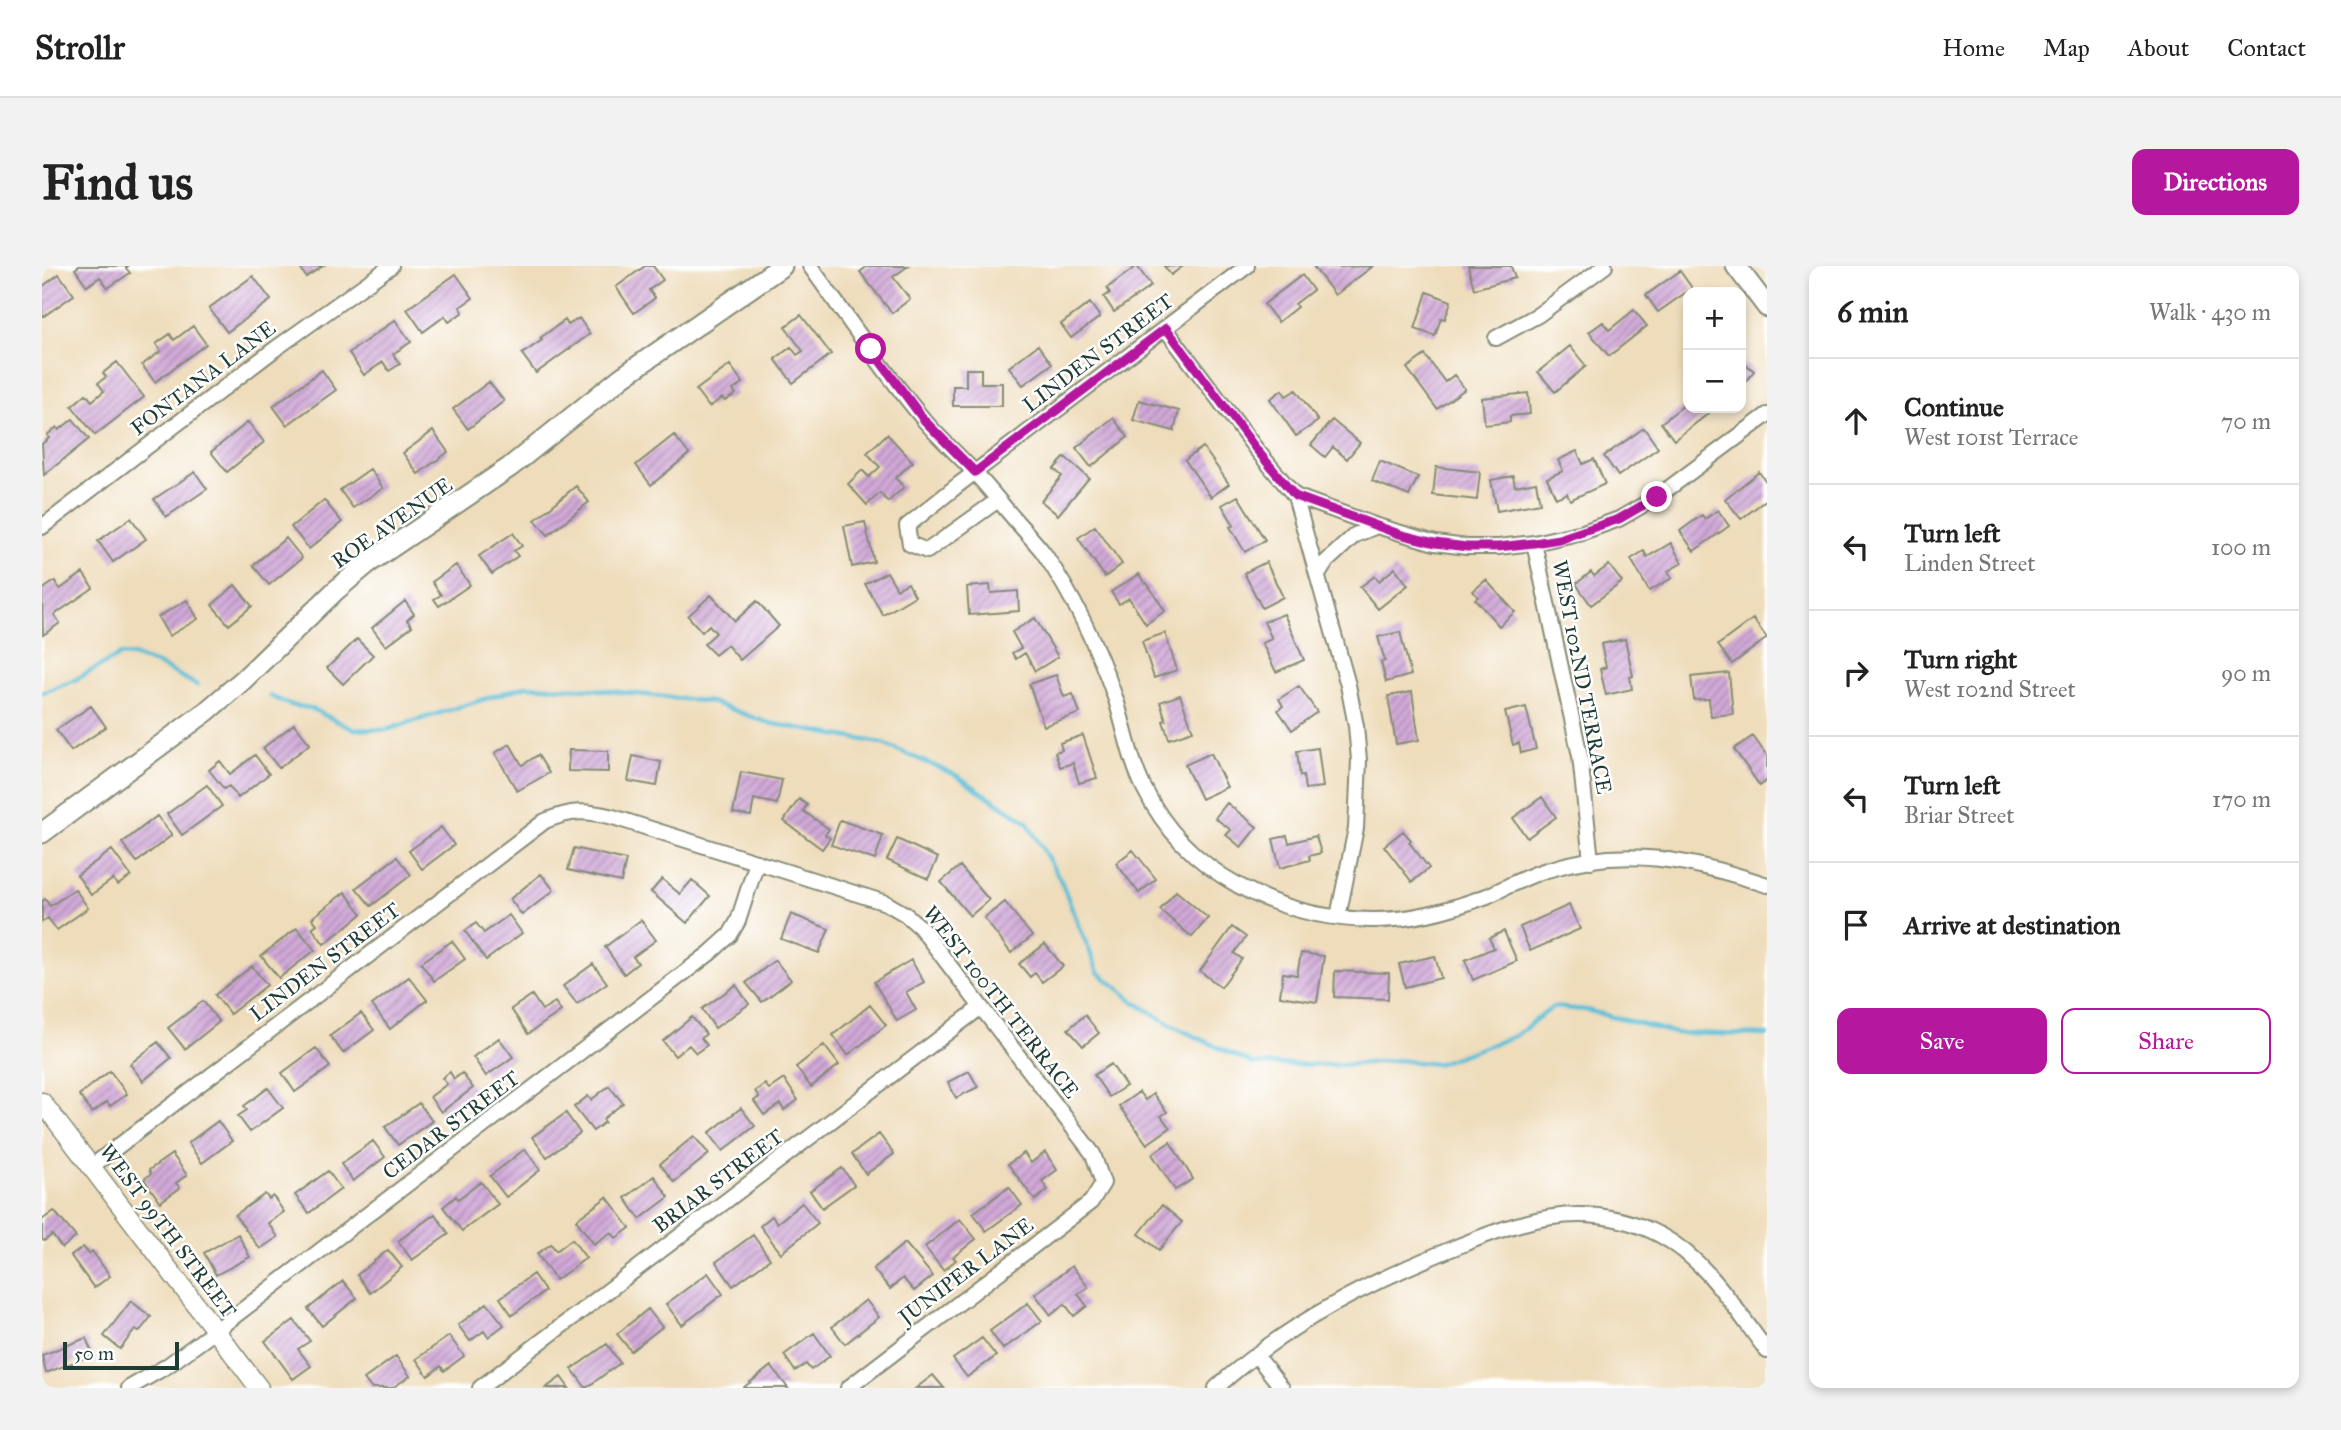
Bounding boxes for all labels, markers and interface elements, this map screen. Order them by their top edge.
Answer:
text: Strollr [35,28,125,68]
text: Home [1942,33,2005,63]
text: Map [2043,33,2090,63]
text: About [2128,33,2189,63]
text: Contact [2227,33,2306,63]
button: Directions [2132,149,2299,215]
text: Find us [42,153,193,212]
map controls [1683,287,1746,413]
button: + [1683,287,1746,350]
street label: LINDEN STREET [1018,288,1178,418]
text: 6 min [1837,294,1909,330]
text: Walk · 430 m [2149,298,2271,326]
street label: FONTANA LANE [125,315,281,441]
route start [855,333,886,364]
button: − [1683,350,1746,413]
text: Continue [1904,391,2004,423]
icon: ahead [1837,402,1875,440]
text: 70 m [2221,407,2271,435]
text: West 101st Terrace [1904,423,2078,451]
street label: ROE AVENUE [327,472,457,574]
route end [1641,481,1672,512]
text: Turn left [1904,517,2000,549]
icon: left [1837,528,1875,566]
text: 100 m [2211,533,2271,561]
text: Linden Street [1904,549,2035,577]
street label: WEST 102ND TERRACE [1547,558,1617,796]
text: Turn right [1904,643,2017,675]
icon: right [1837,654,1875,692]
text: 90 m [2221,659,2271,687]
text: West 102nd Street [1904,675,2076,703]
text: Turn left [1904,769,2000,801]
icon: left [1837,780,1875,818]
text: 170 m [2212,785,2271,813]
text: Briar Street [1904,801,2015,829]
street label: LINDEN STREET [245,897,405,1027]
street label: WEST 100TH TERRACE [918,900,1084,1104]
icon: arrive [1837,906,1875,944]
text: Arrive at destination [1904,909,2121,941]
button: Save [1837,1008,2047,1074]
button: Share [2061,1008,2271,1074]
street label: CEDAR STREET [377,1065,525,1185]
street label: BRIAR STREET [648,1123,788,1239]
street label: WEST 99TH STREET [94,1139,242,1323]
street label: JUNIPER LANE [892,1212,1038,1331]
scale bar [63,1339,178,1371]
text: 50 m [74,1342,114,1365]

